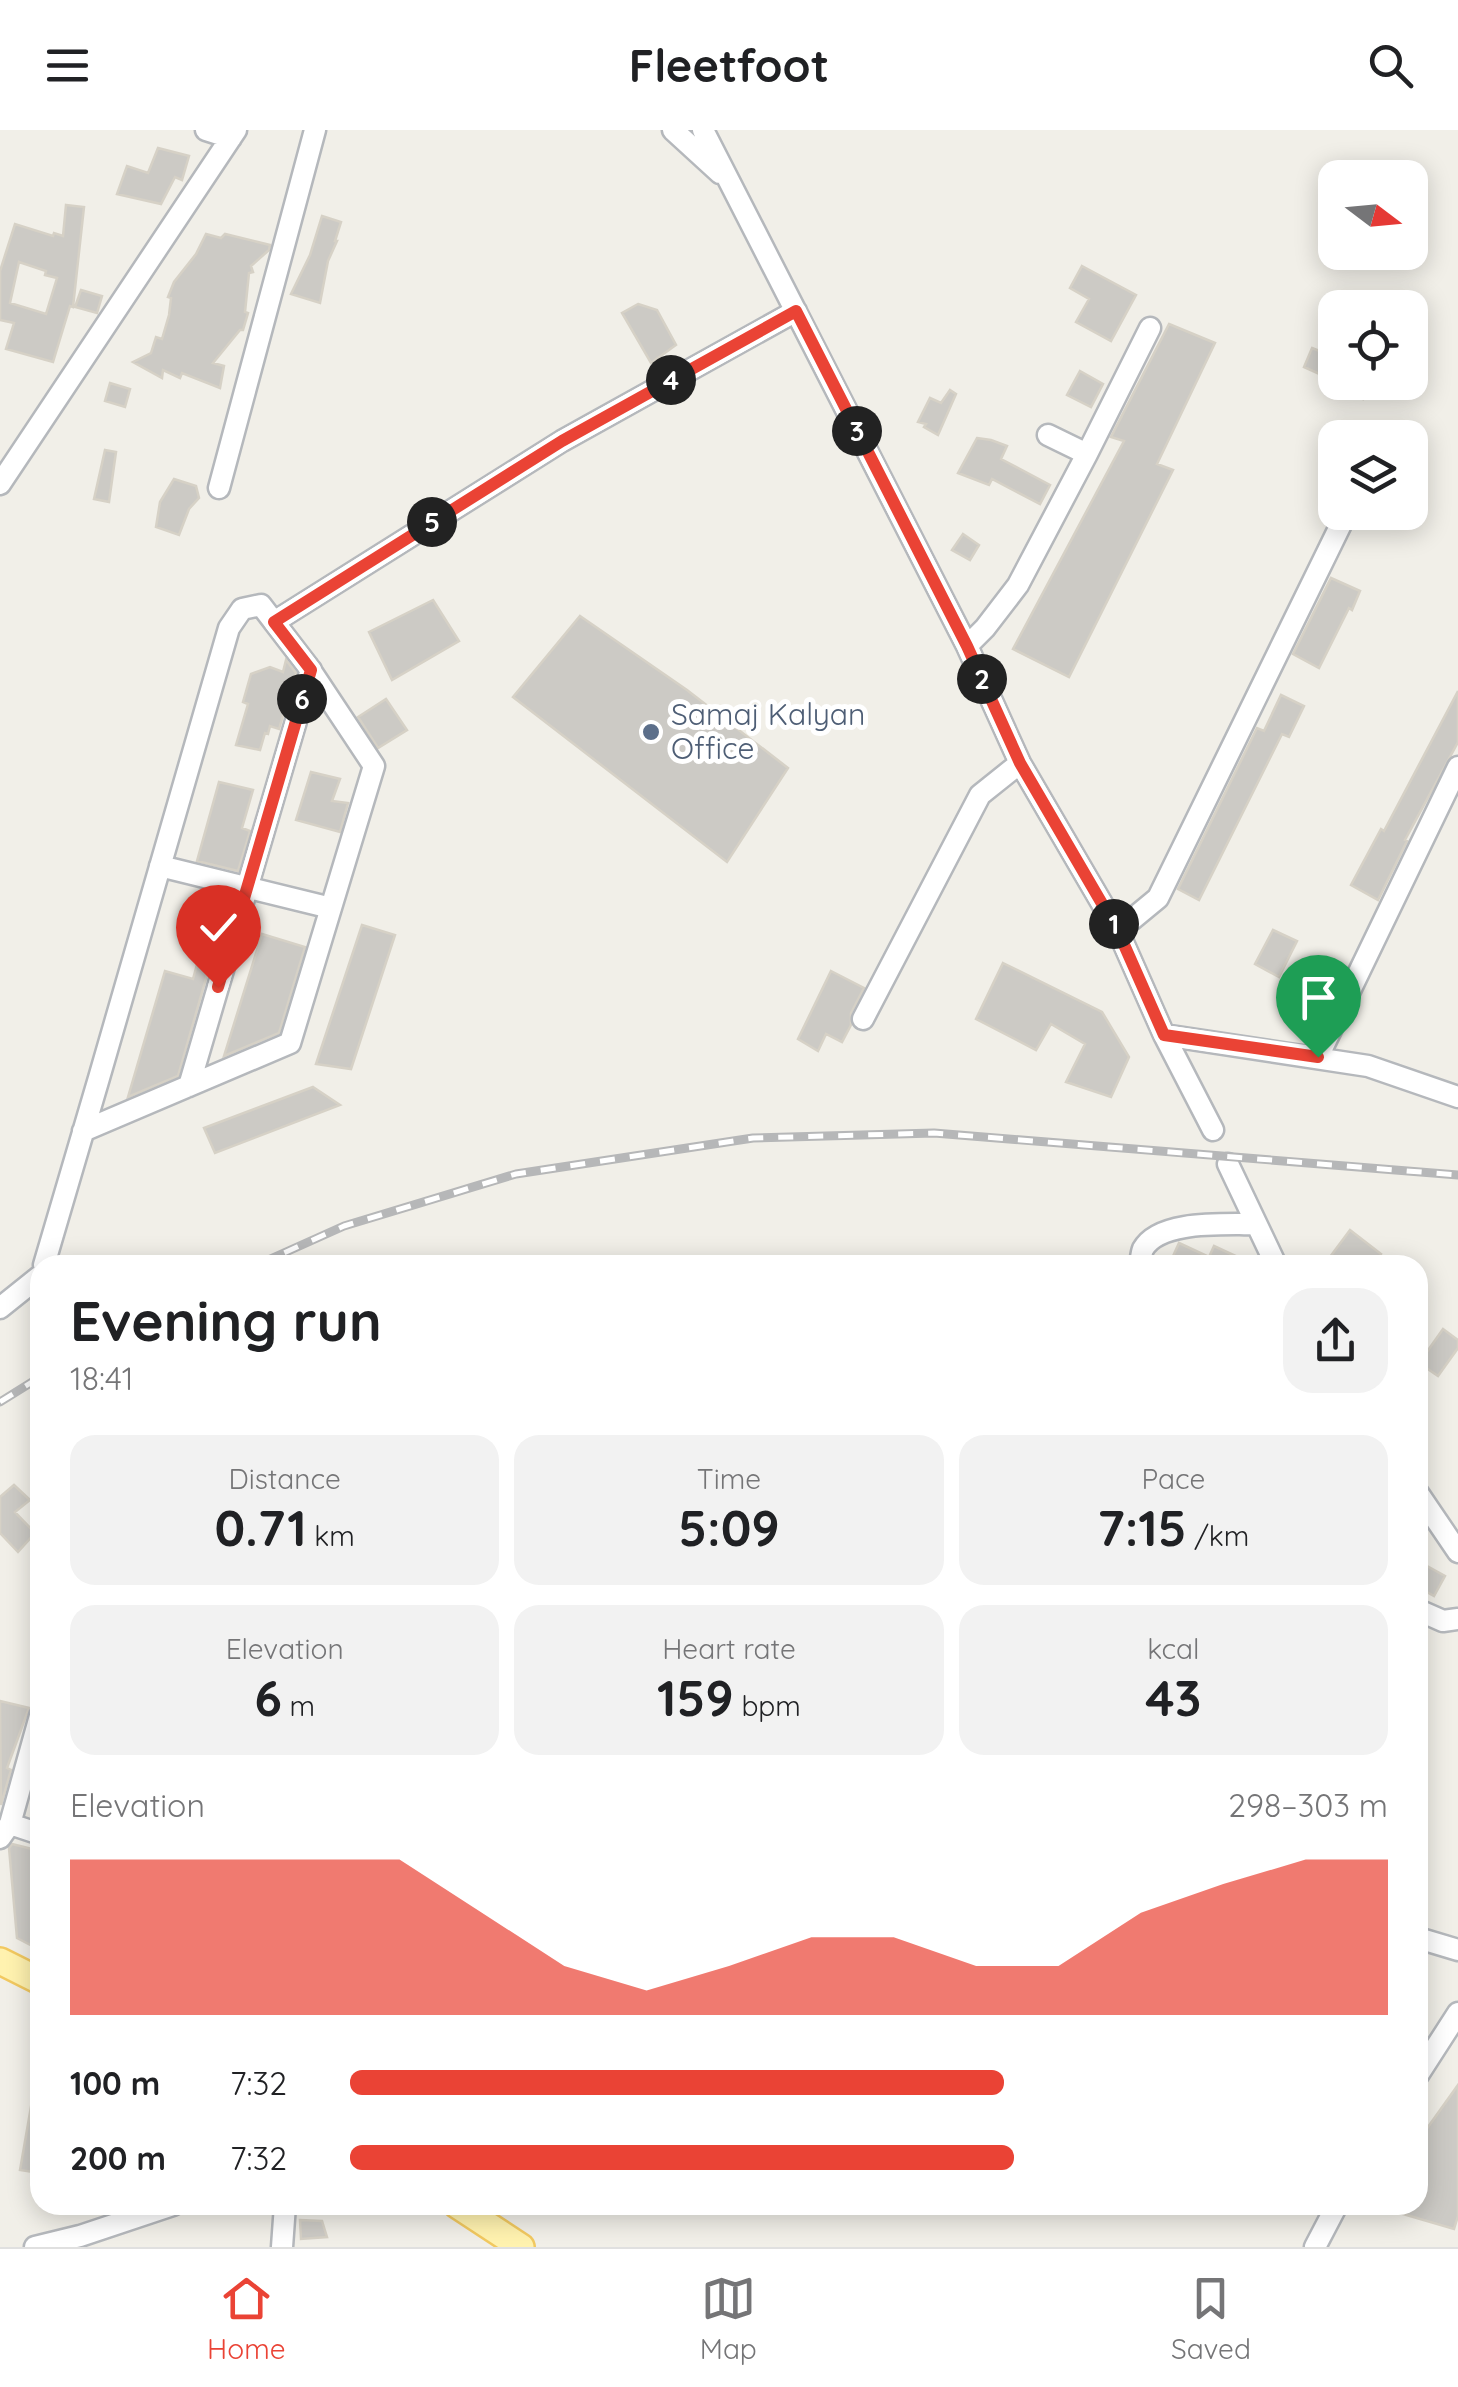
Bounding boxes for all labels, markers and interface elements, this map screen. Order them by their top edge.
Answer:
text: Fleetfoot [629,37,829,93]
icon: menu [40,38,95,93]
icon: search [1363,38,1418,93]
north arrow [1318,160,1428,270]
map controls [1318,160,1428,530]
button: locate [1318,290,1428,400]
pin: 4 [646,355,696,405]
text: 4 [663,362,679,397]
pin: 3 [832,406,882,456]
text: 3 [849,413,865,448]
button: layers [1318,420,1428,530]
pin: 5 [407,497,457,547]
text: 5 [424,504,440,539]
pin: 2 [957,654,1007,704]
text: 2 [974,661,990,696]
pin: 6 [277,674,327,724]
text: 6 [294,681,310,716]
place label: Samaj Kalyan Office [671,695,865,767]
marker: Samaj Kalyan Office [640,721,662,743]
pin [176,885,261,988]
pin: 1 [1089,899,1139,949]
icon: check [191,900,246,955]
text: 1 [1109,906,1119,941]
pin [1276,955,1361,1058]
icon: arrive [1291,970,1346,1025]
text: Evening run [70,1286,382,1355]
button: share [1283,1288,1388,1393]
text: 18:41 [70,1358,134,1398]
text: Distance [229,1461,341,1496]
text: Time [697,1461,761,1496]
text: Pace [1141,1461,1205,1496]
text: 0.71 [215,1496,307,1559]
text: 5:09 [678,1496,780,1559]
text: 7:15 [1097,1496,1187,1559]
text: km [307,1518,355,1553]
text: /km [1187,1518,1249,1553]
text: Elevation [226,1631,344,1666]
text: Heart rate [662,1631,796,1666]
text: kcal [1147,1631,1199,1666]
text: 6 [254,1666,282,1729]
text: 159 [657,1666,734,1729]
text: 43 [1145,1666,1201,1729]
text: m [282,1688,315,1723]
text: bpm [734,1688,801,1723]
text: Elevation [70,1785,205,1825]
text: 298–303 m [1228,1785,1388,1825]
text: 100 m [70,2063,160,2103]
text: 7:32 [230,2063,287,2103]
text: 200 m [70,2138,166,2178]
text: 7:32 [230,2138,287,2178]
tab: Home [207,2271,286,2366]
tab: Map [700,2271,757,2366]
tab: Saved [1171,2271,1251,2366]

